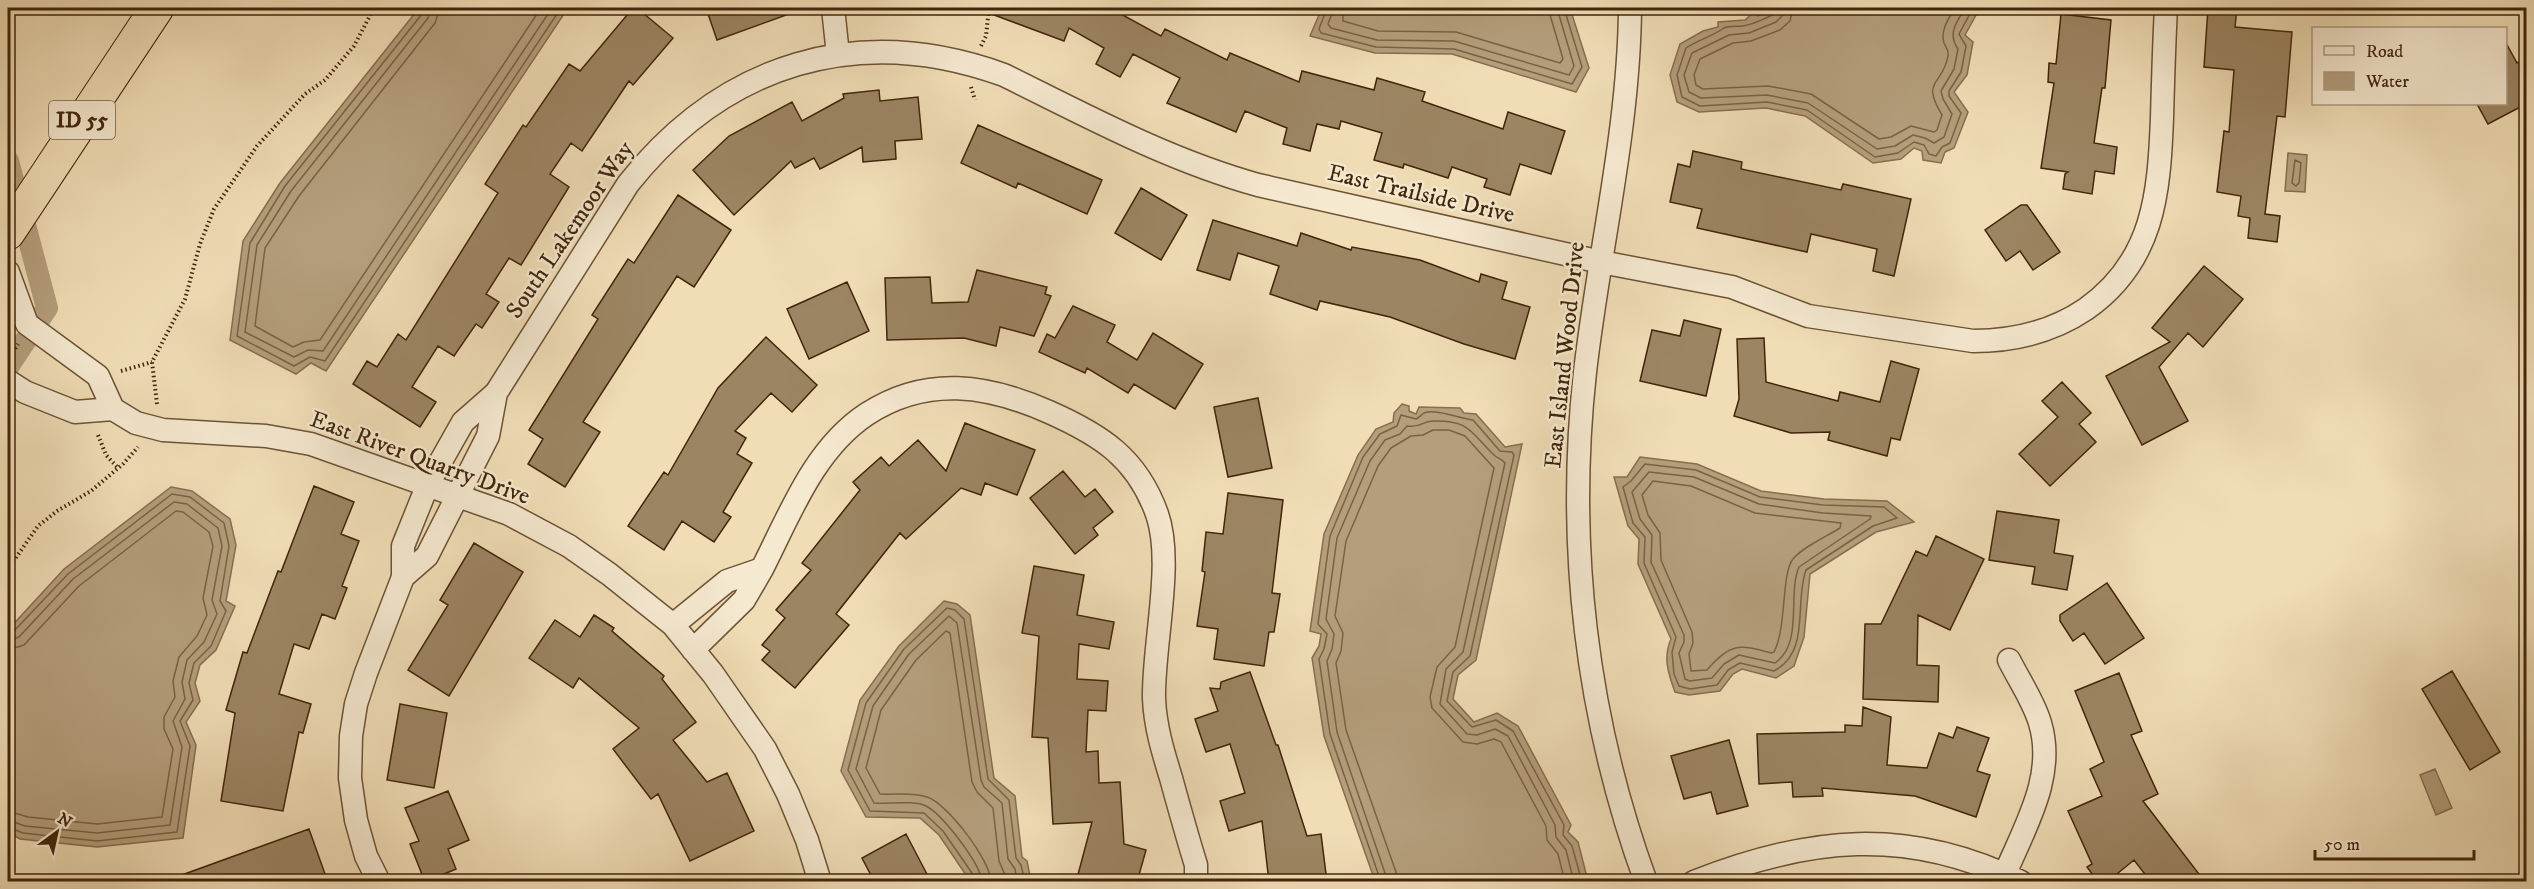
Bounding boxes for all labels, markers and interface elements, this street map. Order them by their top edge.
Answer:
legend [2312,27,2507,105]
text: Road [2366,41,2403,63]
text: Water [2365,71,2409,93]
road number: ID 55 [49,101,115,139]
street label: South Lakemoor Way [499,135,641,324]
street label: East Trailside Drive [1325,158,1517,230]
street label: East Island Wood Drive [1538,240,1592,470]
street label: East River Quarry Drive [306,404,534,512]
north arrow [27,802,87,862]
text: N [54,808,76,832]
scale bar [2315,823,2474,861]
text: 50 m [2324,834,2360,856]

